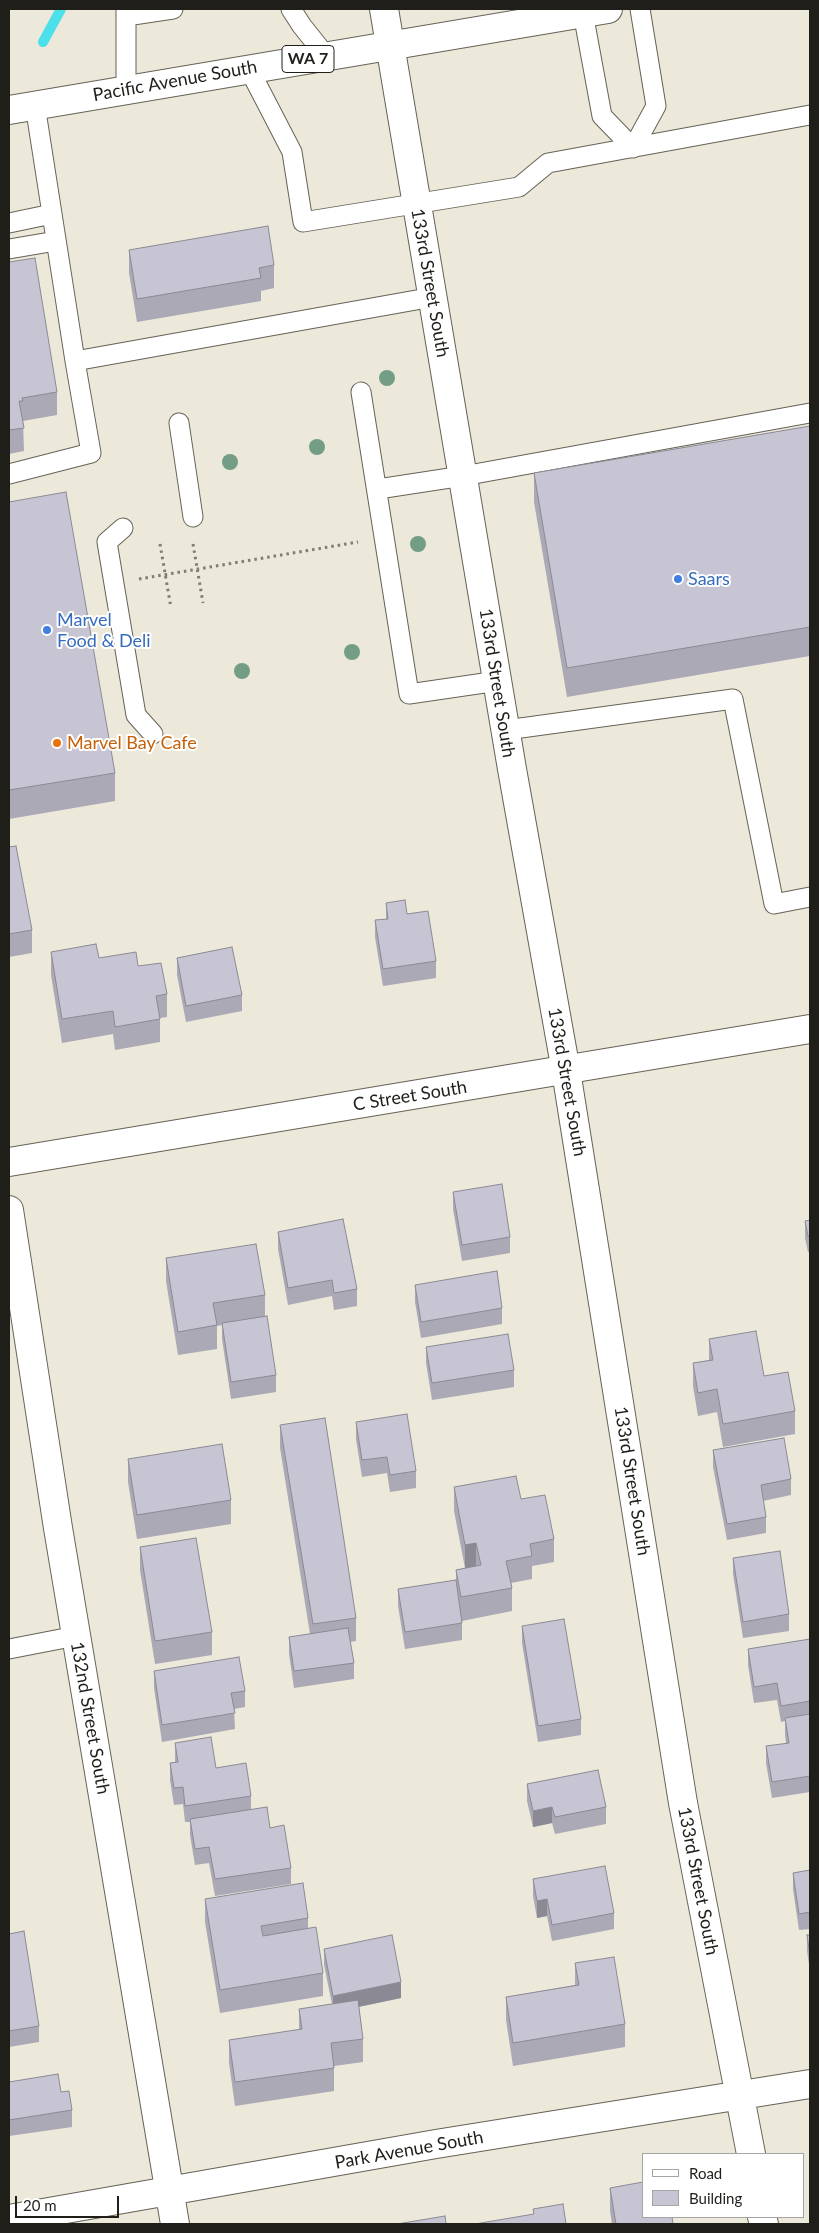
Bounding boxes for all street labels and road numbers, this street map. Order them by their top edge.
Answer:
road number: WA 7 [282,46,334,72]
street label: Pacific Avenue South [91,56,259,106]
street label: 133rd Street South [406,207,454,359]
street label: 133rd Street South [475,607,519,759]
street label: 133rd Street South [543,1006,591,1158]
street label: C Street South [351,1076,469,1116]
street label: 133rd Street South [610,1405,654,1557]
street label: 132nd Street South [66,1640,114,1796]
street label: 133rd Street South [673,1805,723,1957]
street label: Park Avenue South [333,2126,485,2174]

